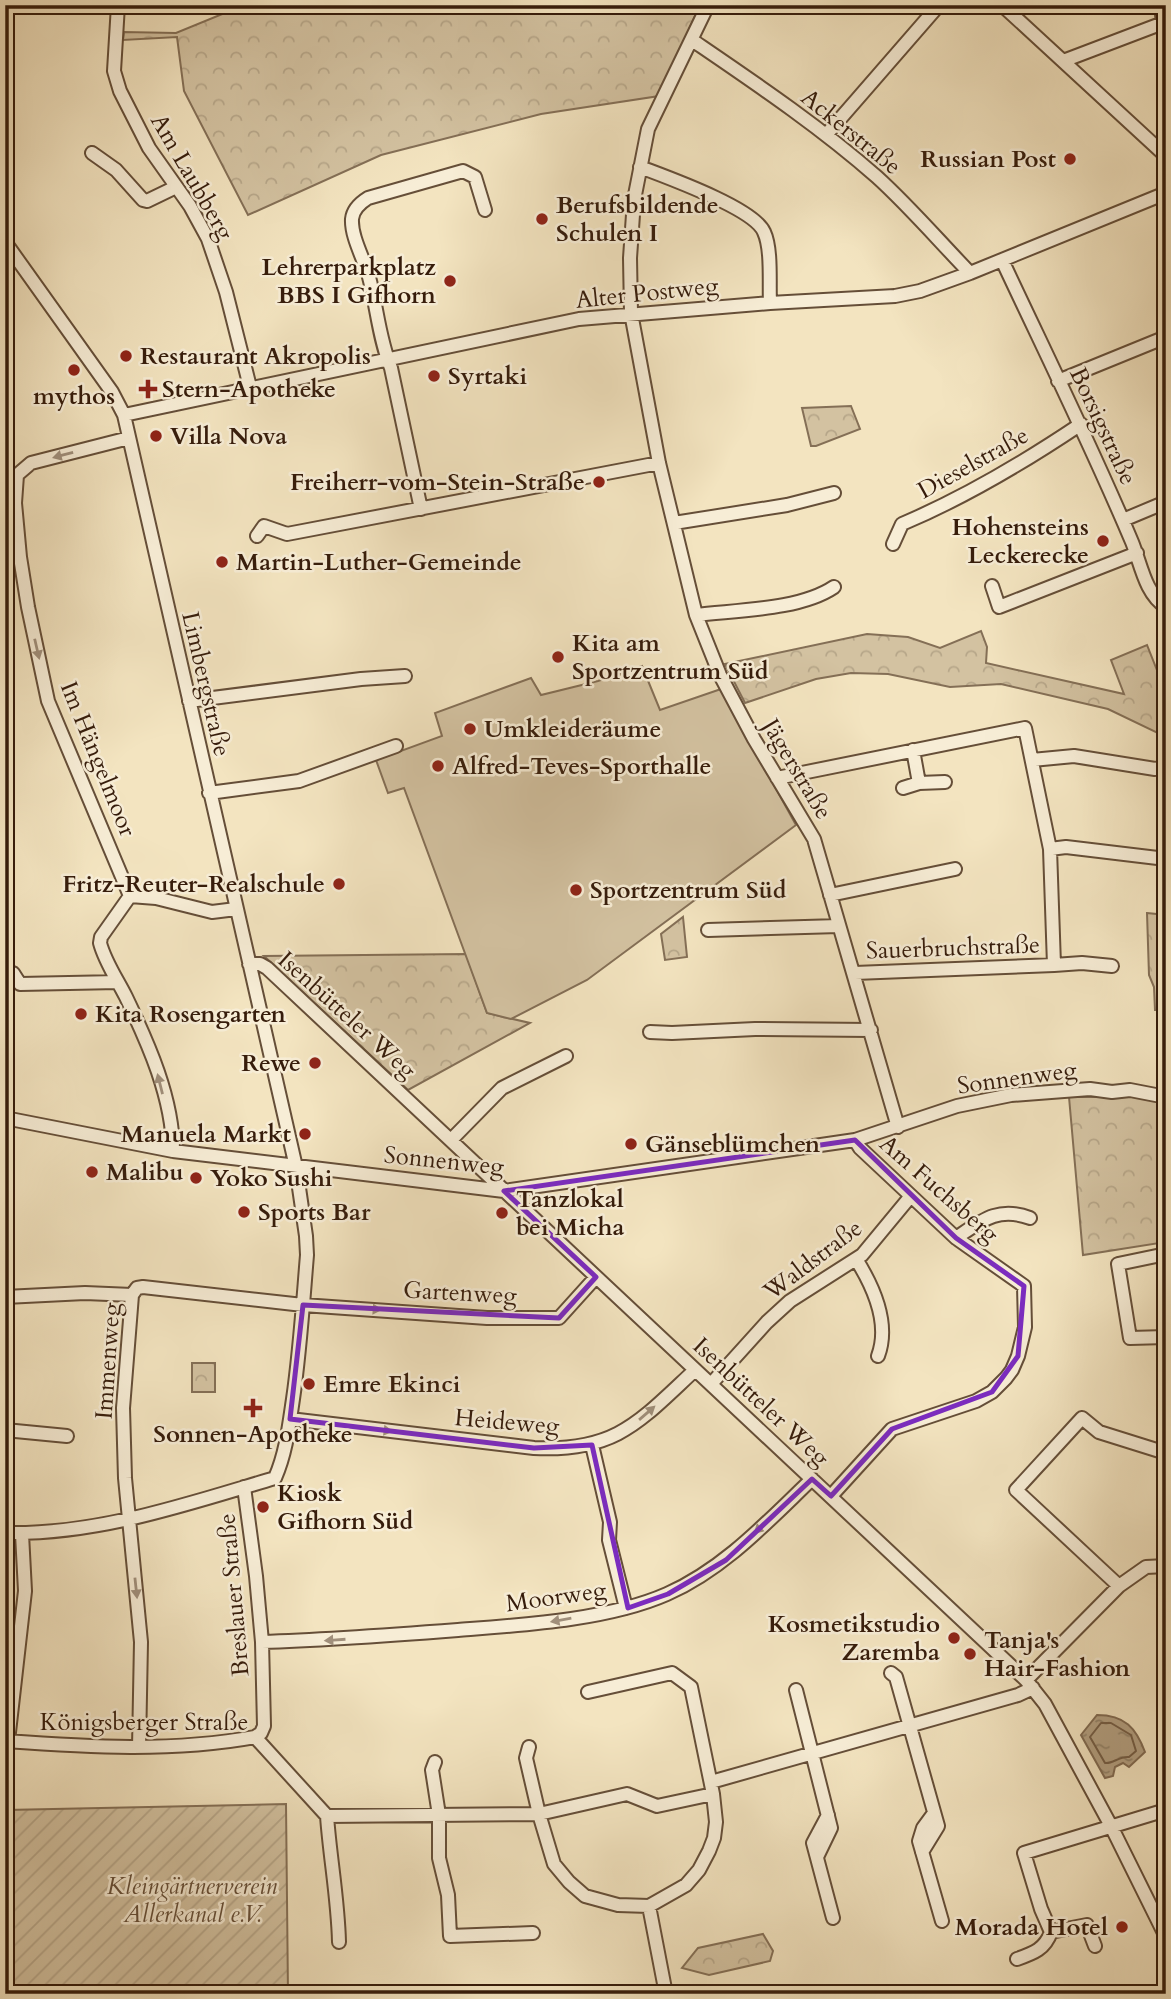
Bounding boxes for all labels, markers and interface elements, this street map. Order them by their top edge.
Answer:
street label: Ackerstraße [794,81,908,183]
street label: Am Laubberg [143,108,242,247]
place label: Russian Post [920,143,1057,176]
marker: Russian Post [1062,151,1078,167]
place label: Berufsbildende Schulen I [556,189,719,250]
marker: Berufsbildende Schulen I [534,211,550,227]
place label: Lehrerparkplatz BBS I Gifhorn [262,251,437,312]
street label: Alter Postweg [574,269,720,317]
marker: Lehrerparkplatz BBS I Gifhorn [442,273,458,289]
place label: Restaurant Akropolis [140,340,371,373]
marker: Restaurant Akropolis [118,348,134,364]
place label: Syrtaki [448,360,527,393]
marker: mythos [66,362,82,378]
street label: Borsigstraße [1061,362,1145,490]
marker: Syrtaki [426,368,442,384]
place label: Stern-Apotheke [162,373,336,406]
place label: mythos [33,380,115,413]
marker: Stern-Apotheke [140,381,156,397]
street label: Dieselstraße [912,419,1034,507]
place label: Villa Nova [170,420,287,453]
marker: Villa Nova [148,428,164,444]
one-way arrow [52,450,74,461]
place label: Freiherr-vom-Stein-Straße [290,466,585,499]
marker: Freiherr-vom-Stein-Straße [591,474,607,490]
place label: Hohensteins Leckerecke [952,511,1089,572]
marker: Hohensteins Leckerecke [1095,533,1111,549]
place label: Martin-Luther-Gemeinde [236,546,522,579]
marker: Martin-Luther-Gemeinde [214,554,230,570]
street label: Limbergstraße [173,608,239,760]
place label: Kita am Sportzentrum Süd [572,627,769,688]
one-way arrow [32,638,43,660]
marker: Kita am Sportzentrum Süd [550,649,566,665]
street label: Im Hängelmoor [52,676,144,842]
street label: Jägerstraße [753,710,840,825]
place label: Umkleideräume [484,713,661,746]
marker: Umkleideräume [462,721,478,737]
place label: Alfred-Teves-Sporthalle [452,750,711,783]
marker: Alfred-Teves-Sporthalle [430,758,446,774]
place label: Fritz-Reuter-Realschule [62,868,325,901]
place label: Sportzentrum Süd [590,874,787,907]
marker: Fritz-Reuter-Realschule [331,876,347,892]
marker: Sportzentrum Süd [568,882,584,898]
street label: Sauerbruchstraße [865,928,1041,968]
street label: Isenbütteler Weg [271,944,424,1086]
place label: Kita Rosengarten [95,998,287,1031]
marker: Kita Rosengarten [73,1006,89,1022]
place label: Rewe [241,1047,301,1080]
street label: Sonnenweg [955,1053,1079,1103]
marker: Rewe [307,1055,323,1071]
one-way arrow [154,1073,165,1095]
place label: Manuela Markt [121,1118,292,1151]
marker: Manuela Markt [297,1126,313,1142]
place label: Gänseblümchen [645,1128,821,1161]
street label: Am Fuchsberg [872,1128,1006,1251]
marker: Gänseblümchen [623,1136,639,1152]
street label: Sonnenweg [382,1138,506,1184]
place label: Malibu [106,1156,184,1189]
place label: Yoko Sushi [210,1162,333,1195]
marker: Malibu [84,1164,100,1180]
marker: Yoko Sushi [188,1170,204,1186]
place label: Tanzlokal bei Micha [516,1183,625,1244]
place label: Sports Bar [258,1196,371,1229]
marker: Sports Bar [236,1204,252,1220]
marker: Tanzlokal bei Micha [494,1205,510,1221]
street label: Waldstraße [756,1212,869,1309]
street label: Gartenweg [402,1274,518,1312]
street label: Immenweg [87,1301,129,1420]
one-way arrow [361,1303,383,1314]
street label: Isenbütteler Weg [685,1330,837,1474]
place label: Emre Ekinci [323,1368,461,1401]
marker: Emre Ekinci [301,1376,317,1392]
marker: Sonnen-Apotheke [245,1400,261,1416]
street label: Heideweg [453,1401,561,1443]
one-way arrow [639,1406,656,1421]
place label: Sonnen-Apotheke [153,1418,353,1451]
one-way arrow [371,1425,393,1436]
place label: Kiosk Gifhorn Süd [277,1477,413,1538]
marker: Kiosk Gifhorn Süd [255,1499,271,1515]
street label: Breslauer Straße [210,1512,258,1678]
one-way arrow [754,1517,771,1533]
street label: Moorweg [504,1574,609,1620]
one-way arrow [131,1577,142,1599]
place label: Kosmetikstudio Zaremba [768,1608,940,1669]
one-way arrow [550,1615,572,1626]
place label: Tanja's Hair-Fashion [984,1624,1131,1685]
marker: Kosmetikstudio Zaremba [946,1630,962,1646]
one-way arrow [323,1634,345,1645]
marker: Tanja's Hair-Fashion [962,1646,978,1662]
street label: Königsberger Straße [40,1706,248,1739]
park label: Kleingärtnerverein Allerkanal e.V. [107,1870,278,1931]
place label: Morada Hotel [955,1911,1108,1944]
marker: Morada Hotel [1114,1919,1130,1935]

